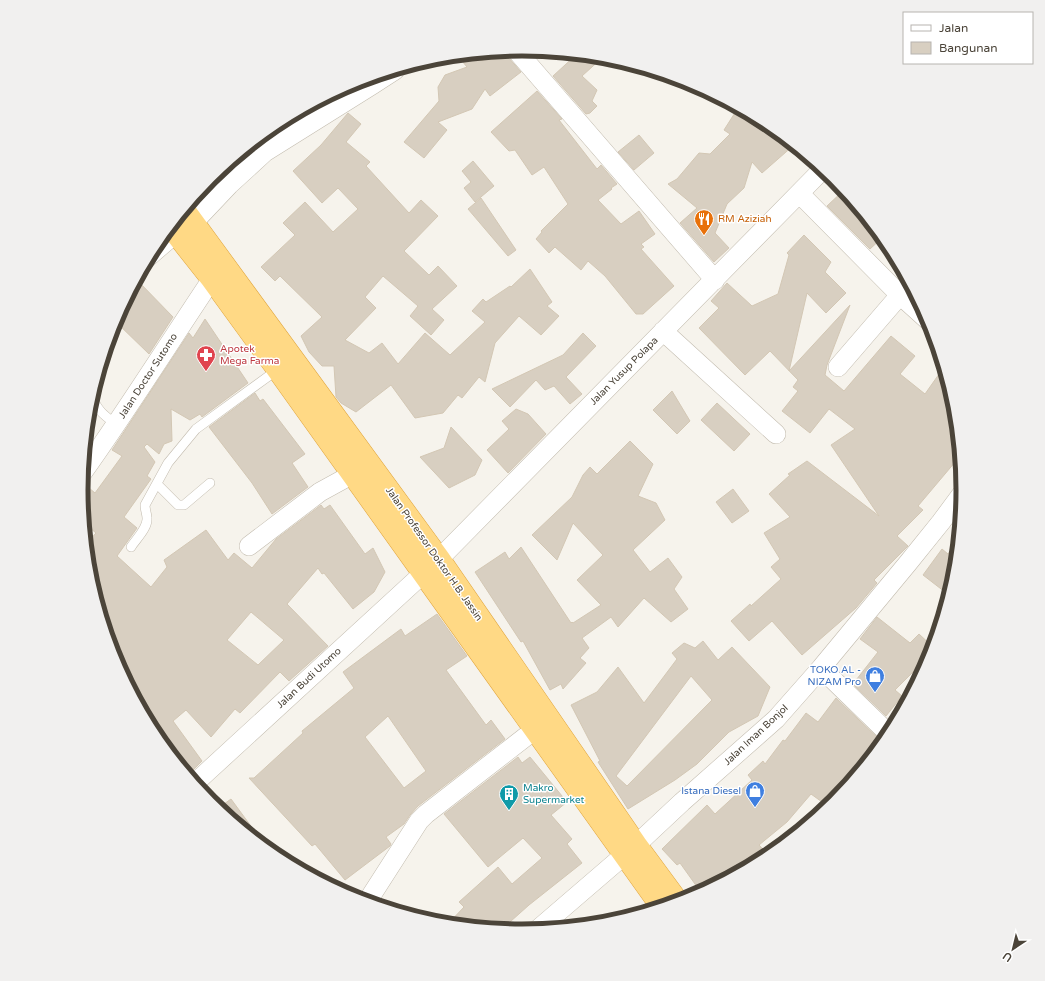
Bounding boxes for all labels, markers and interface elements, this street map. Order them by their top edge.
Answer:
legend [903,12,1033,64]
text: Jalan [939,21,968,35]
text: Bangunan [939,41,998,55]
restaurant icon: RM Aziziah [693,208,715,236]
place label: RM Aziziah [718,213,772,225]
street label: Jalan Doctor Sutomo [116,331,180,421]
street label: Jalan Yusup Polapa [587,334,661,408]
place label: Apotek Mega Farma [220,343,279,367]
pharmacy icon: Apotek Mega Farma [195,344,217,372]
street label: Jalan Professor Doktor H.B. Jassin [383,485,485,623]
street label: Jalan Budi Utomo [274,645,344,711]
place label: TOKO AL - NIZAM Pro [808,664,861,688]
shop icon: TOKO AL - NIZAM Pro [864,665,886,693]
street label: Jalan Iman Bonjol [721,702,791,768]
shop icon: Istana Diesel [744,780,766,808]
place label: Makro Supermarket [523,782,585,806]
building icon: Makro Supermarket [498,783,520,811]
place label: Istana Diesel [681,785,741,797]
north arrow [993,929,1033,969]
text: U [1000,949,1015,964]

